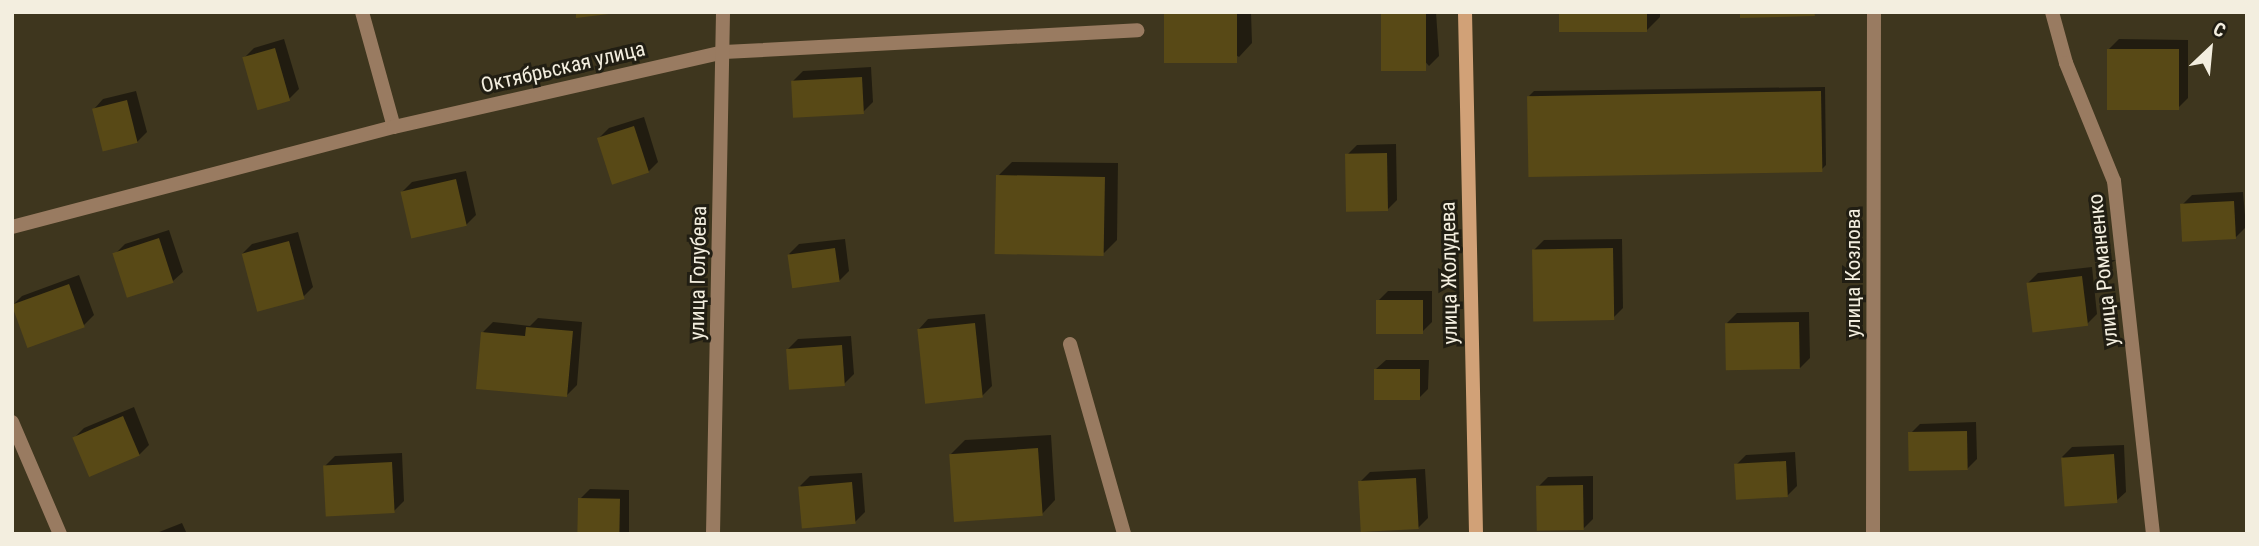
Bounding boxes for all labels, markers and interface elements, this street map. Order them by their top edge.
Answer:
north arrow [2175,14,2245,84]
text: С [2210,17,2229,42]
street label: Октябрьская улица [478,36,648,98]
street label: улица Романенко [2082,193,2124,347]
street label: улица Жолудева [1435,201,1463,345]
street label: улица Голубева [684,206,712,340]
street label: улица Козлова [1840,209,1866,337]

